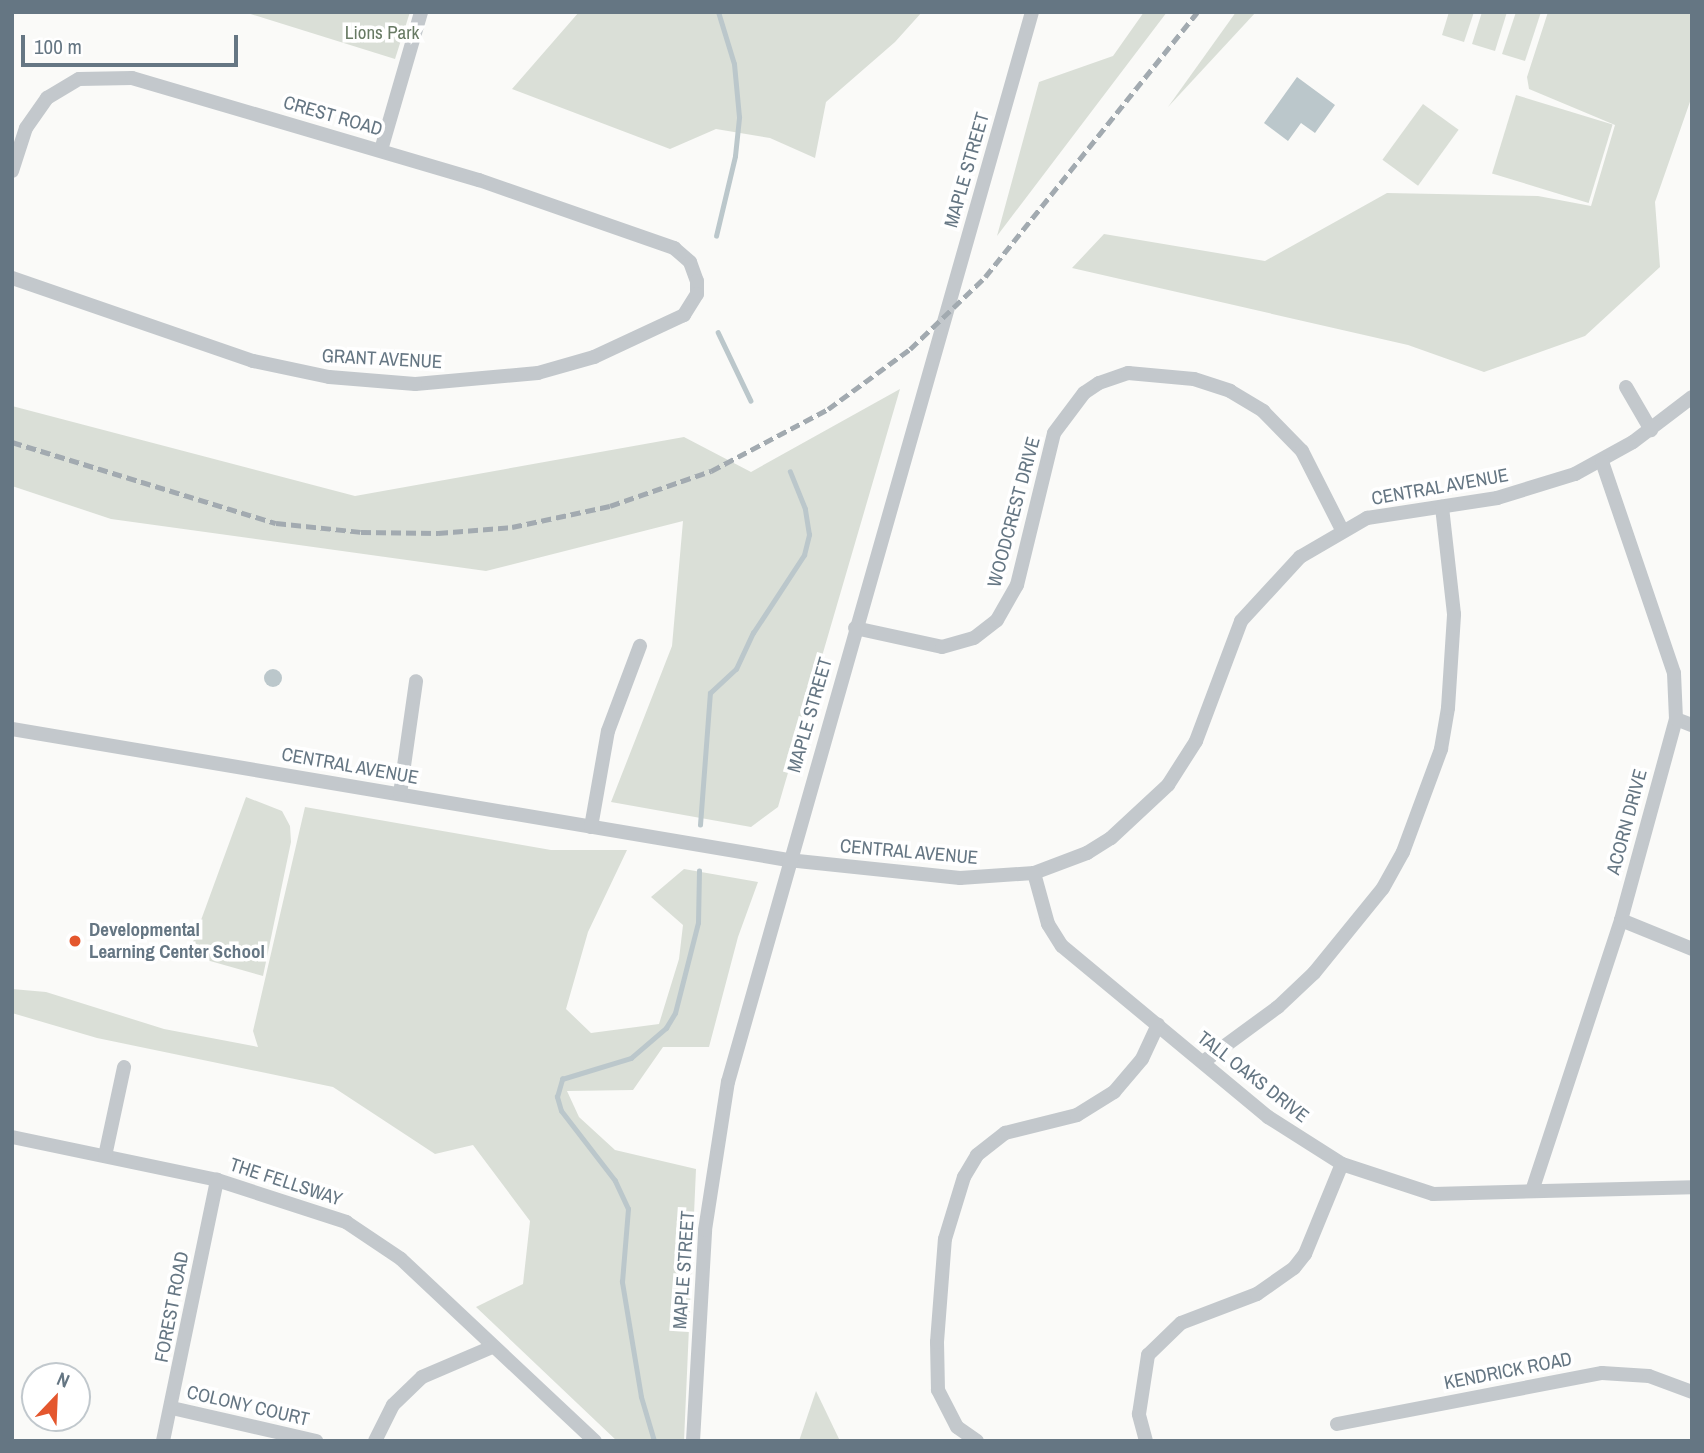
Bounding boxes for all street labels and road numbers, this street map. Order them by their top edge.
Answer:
street label: CREST ROAD [281,91,385,141]
street label: MAPLE STREET [940,110,994,230]
street label: GRANT AVENUE [321,344,443,374]
street label: WOODCREST DRIVE [983,434,1045,590]
street label: CENTRAL AVENUE [1369,464,1511,510]
street label: MAPLE STREET [783,655,837,775]
street label: CENTRAL AVENUE [279,743,421,789]
street label: ACORN DRIVE [1602,767,1652,877]
street label: CENTRAL AVENUE [838,835,980,869]
street label: TALL OAKS DRIVE [1193,1026,1313,1128]
street label: THE FELLSWAY [227,1153,345,1211]
street label: MAPLE STREET [668,1210,700,1330]
street label: FOREST ROAD [150,1250,194,1364]
street label: KENDRICK ROAD [1442,1347,1574,1395]
street label: COLONY COURT [184,1381,312,1431]

